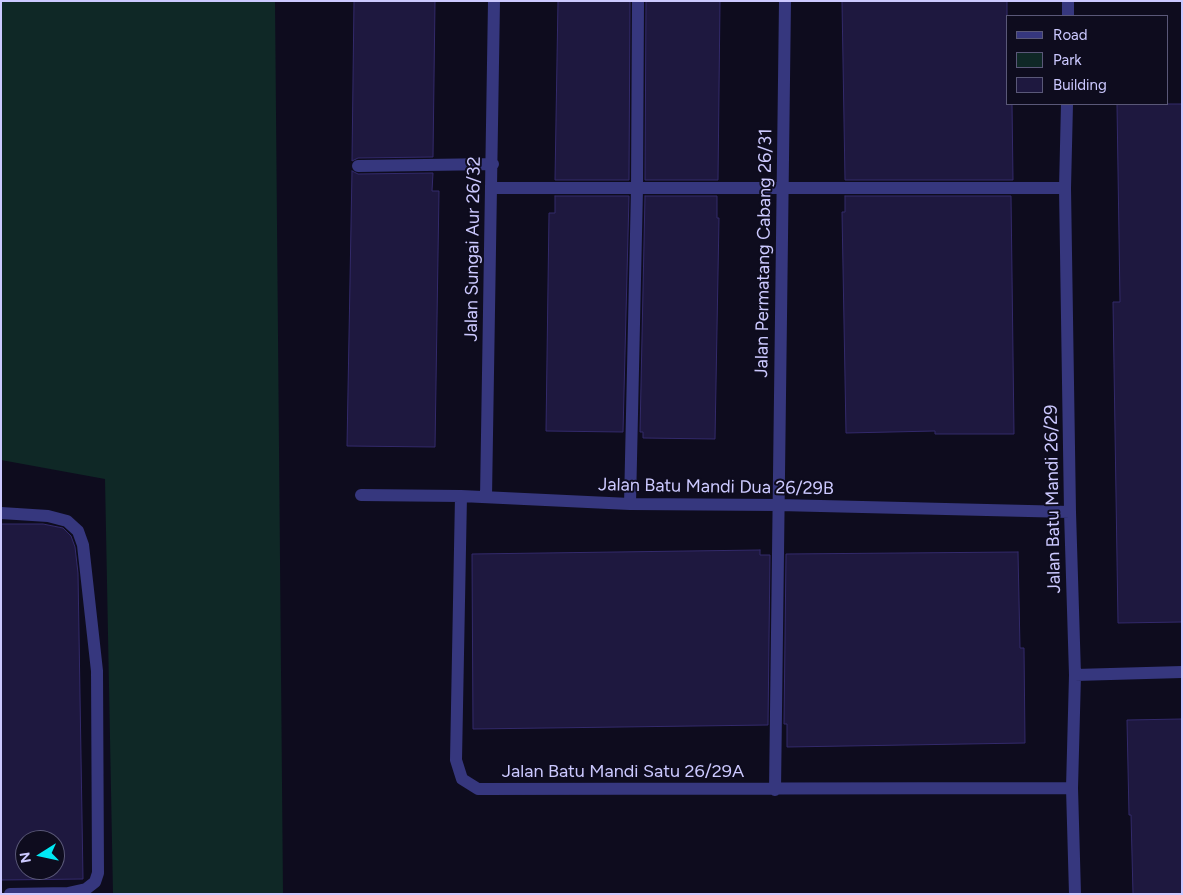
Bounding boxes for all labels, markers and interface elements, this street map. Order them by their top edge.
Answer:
legend [1006,15,1168,105]
text: Road [1053,26,1088,44]
text: Park [1053,51,1082,69]
text: Building [1053,76,1107,94]
street label: Jalan Permatang Cabang 26/31 [751,128,777,378]
street label: Jalan Sungai Aur 26/32 [461,156,485,342]
street label: Jalan Batu Mandi 26/29 [1041,404,1065,594]
street label: Jalan Batu Mandi Dua 26/29B [598,474,834,500]
street label: Jalan Batu Mandi Satu 26/29A [502,761,744,783]
north arrow [15,830,65,880]
text: N [16,851,35,864]

